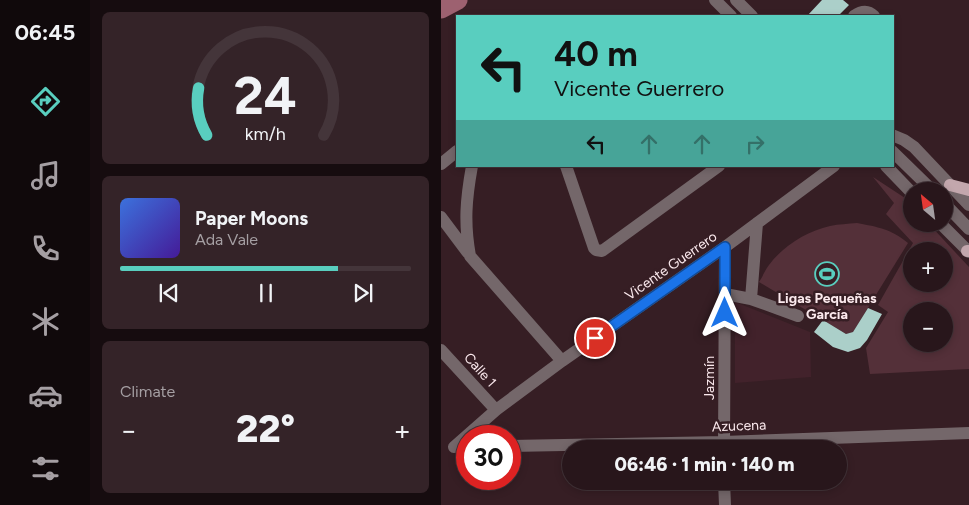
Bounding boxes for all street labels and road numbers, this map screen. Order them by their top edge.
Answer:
street label: Vicente Guerrero [622,228,720,304]
street label: Calle 1 [460,349,500,391]
street label: Jazmín [701,356,718,400]
street label: Azucena [712,417,766,435]

